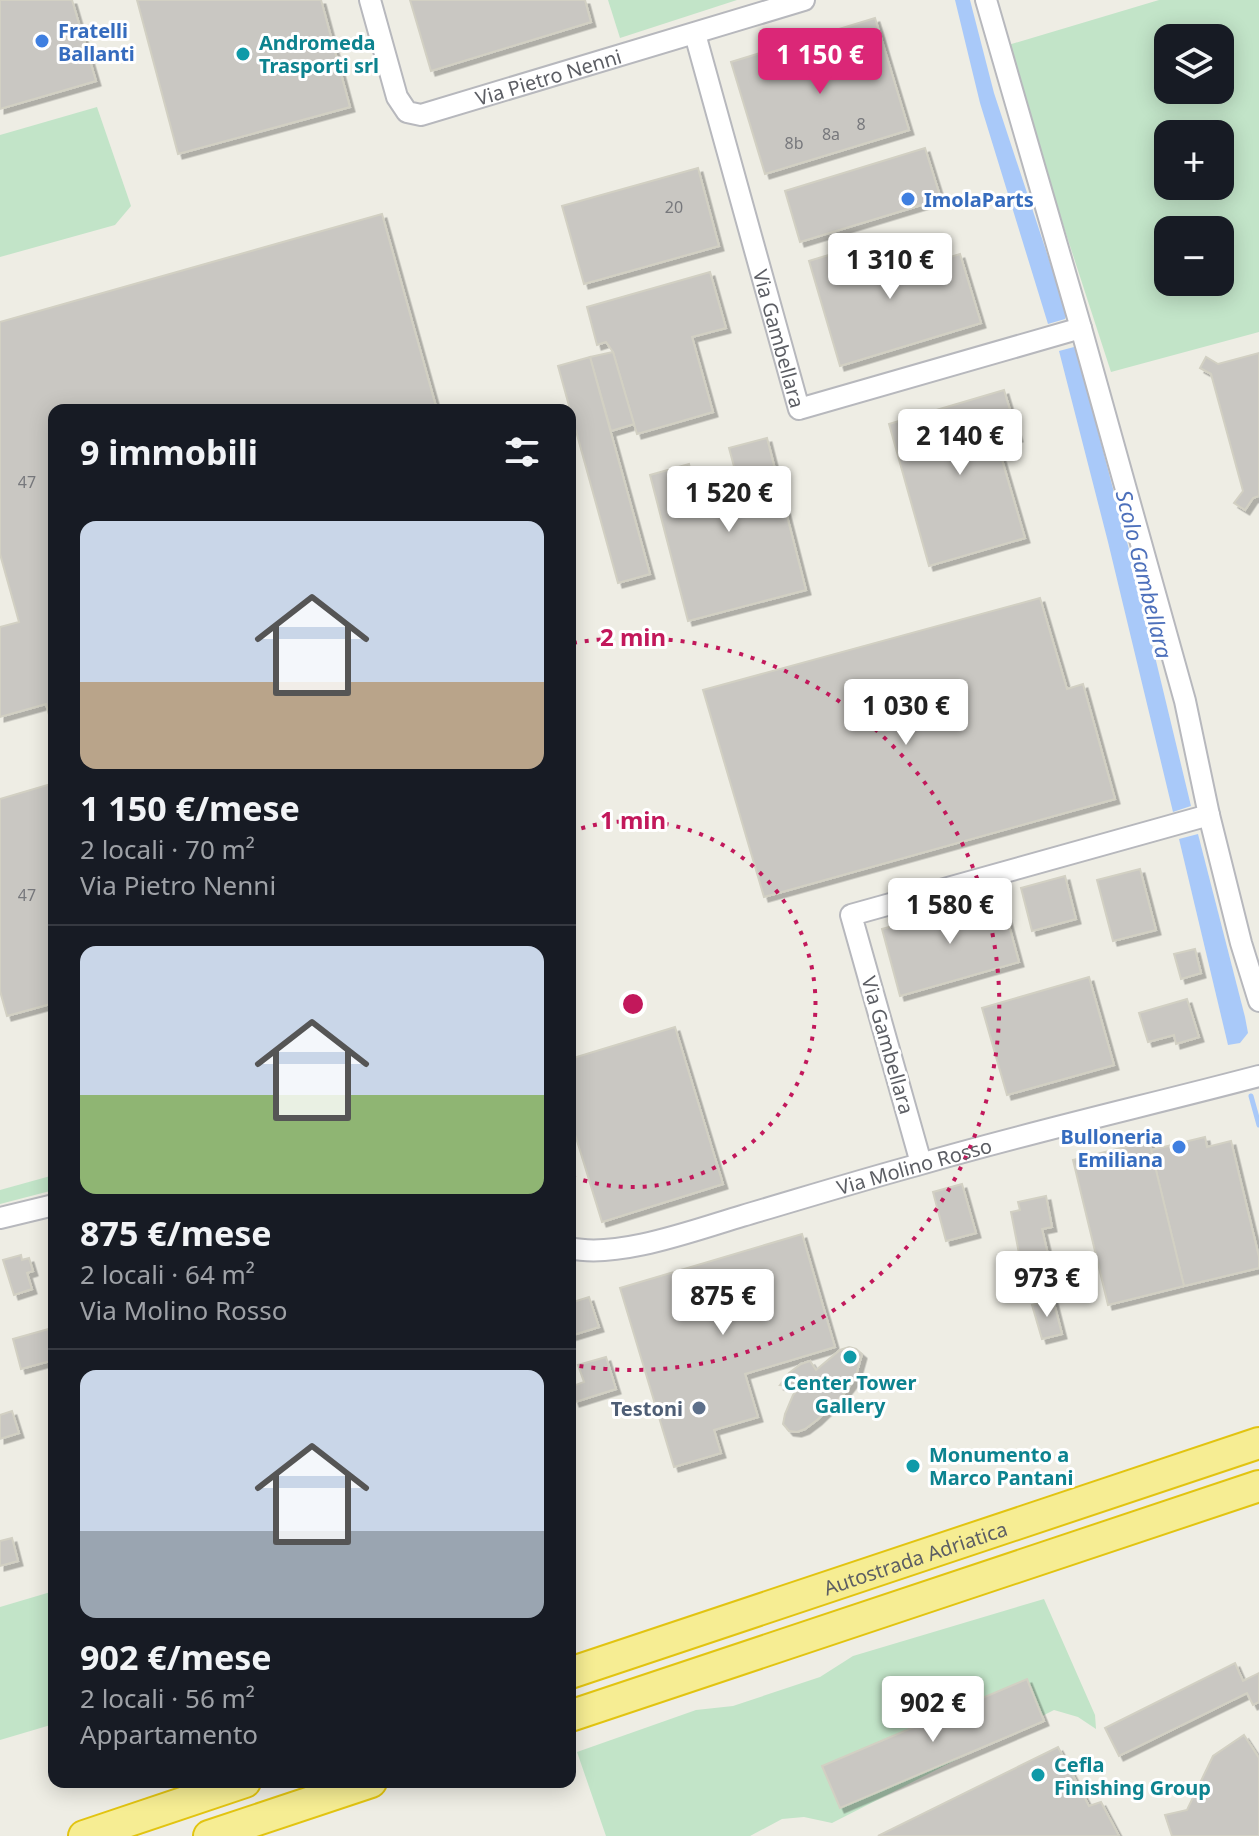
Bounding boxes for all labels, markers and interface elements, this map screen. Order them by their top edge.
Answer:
place label: Fratelli Ballanti [58,17,135,67]
map controls [1154,24,1234,296]
button: layers [1154,24,1234,104]
pin: 1 150 € [746,28,894,96]
place label: Andromeda Trasporti srl [259,29,379,79]
marker: Fratelli Ballanti [33,32,51,50]
text: 1 150 € [776,36,864,72]
street label: Via Pietro Nenni [472,42,625,111]
marker: Andromeda Trasporti srl [234,45,252,63]
house number: 8 [856,113,866,135]
button: + [1154,120,1234,200]
house number: 8a [822,123,840,145]
house number: 8b [785,132,804,154]
place label: ImolaParts [924,186,1034,213]
marker: ImolaParts [899,190,917,208]
house number: 20 [665,196,683,218]
button: − [1154,216,1234,296]
pin: 1 310 € [816,233,964,301]
text: 1 310 € [846,241,934,277]
street label: Via Gambellara [747,266,811,411]
pin: 2 140 € [886,409,1034,477]
text: 2 140 € [916,417,1004,453]
text: 9 immobili [80,429,258,475]
icon: filters [500,430,544,474]
pin: 1 520 € [655,466,803,534]
house number: 47 [18,471,36,493]
text: 1 520 € [685,474,773,510]
water label: Scolo Gambellara [1110,487,1181,662]
icon: home [240,573,384,717]
text: 2 min [600,620,666,653]
pin: 1 030 € [832,679,980,747]
text: 1 030 € [862,687,950,723]
text: 1 150 €/mese [80,785,300,831]
text: 1 min [600,803,666,836]
text: 2 locali · 70 m² [80,831,255,867]
text: Via Pietro Nenni [80,867,276,903]
pin: 1 580 € [876,878,1024,946]
house number: 47 [18,884,36,906]
text: 1 580 € [906,886,994,922]
street label: Via Gambellara [855,973,921,1117]
centre of rings [619,990,647,1018]
icon: home [240,998,384,1142]
place label: Bulloneria Emiliana [1060,1123,1163,1173]
street label: Via Molino Rosso [834,1131,995,1201]
marker: Bulloneria Emiliana [1170,1138,1188,1156]
text: 875 €/mese [80,1210,272,1256]
pin: 973 € [991,1251,1103,1319]
text: 2 locali · 64 m² [80,1256,255,1292]
text: 973 € [1014,1259,1080,1295]
pin: 875 € [667,1269,779,1337]
text: 875 € [690,1277,756,1313]
text: Via Molino Rosso [80,1292,287,1328]
marker: Center Tower Gallery [841,1348,859,1366]
place label: Center Tower Gallery [784,1369,916,1419]
place label: Testoni [611,1395,683,1422]
marker: Testoni [690,1399,708,1417]
icon: home [240,1422,384,1566]
place label: Monumento a Marco Pantani [929,1441,1073,1491]
marker: Monumento a Marco Pantani [904,1457,922,1475]
street label: Autostrada Adriatica [820,1515,1011,1601]
text: 902 €/mese [80,1634,272,1680]
pin: 902 € [877,1676,989,1744]
text: 2 locali · 56 m² [80,1680,255,1716]
text: 902 € [900,1684,966,1720]
text: Appartamento [80,1716,258,1752]
place label: Cefla Finishing Group [1054,1751,1211,1801]
marker: Cefla Finishing Group [1029,1766,1047,1784]

